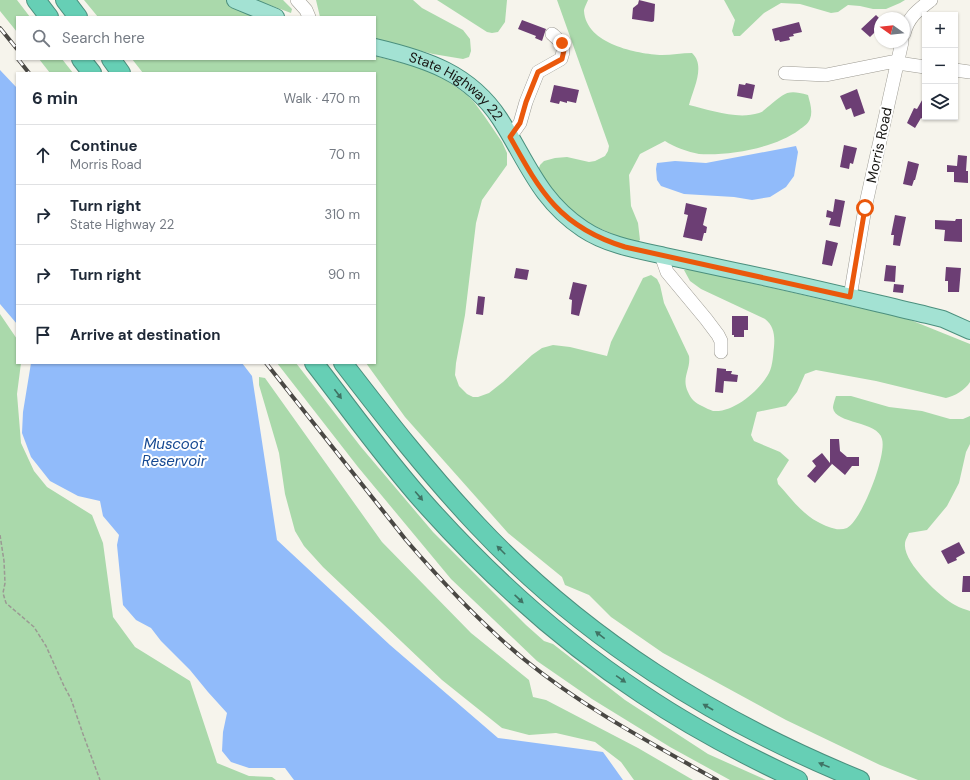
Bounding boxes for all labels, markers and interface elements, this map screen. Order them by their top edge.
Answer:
north arrow [874,12,910,48]
map controls [922,12,958,120]
button: + [922,12,958,48]
search box [16,16,376,60]
icon: search [30,27,52,49]
text: Search here [62,28,145,48]
route end [553,34,571,52]
street label: State Highway 22 [407,48,507,124]
button: − [922,48,958,84]
button: layers [922,84,958,120]
text: 6 min [32,87,78,109]
text: Walk · 470 m [283,90,360,107]
street label: Morris Road [862,105,896,185]
text: Continue [70,136,138,156]
icon: ahead [32,144,54,166]
text: 70 m [329,146,360,163]
text: Morris Road [70,156,142,173]
text: Turn right [70,196,141,216]
route start [856,199,874,217]
icon: right [32,204,54,226]
text: 310 m [325,206,360,223]
text: State Highway 22 [70,216,174,233]
icon: right [32,264,54,286]
text: Turn right [70,265,141,285]
text: 90 m [328,266,360,283]
icon: arrive [32,324,54,346]
text: Arrive at destination [70,325,221,345]
one-way arrow [334,389,342,399]
water label: Muscoot Reservoir [142,434,207,471]
one-way arrow [414,491,423,501]
one-way arrow [497,545,506,555]
one-way arrow [514,594,525,603]
one-way arrow [594,630,605,639]
one-way arrow [616,675,626,683]
one-way arrow [702,703,714,710]
one-way arrow [817,762,829,768]

